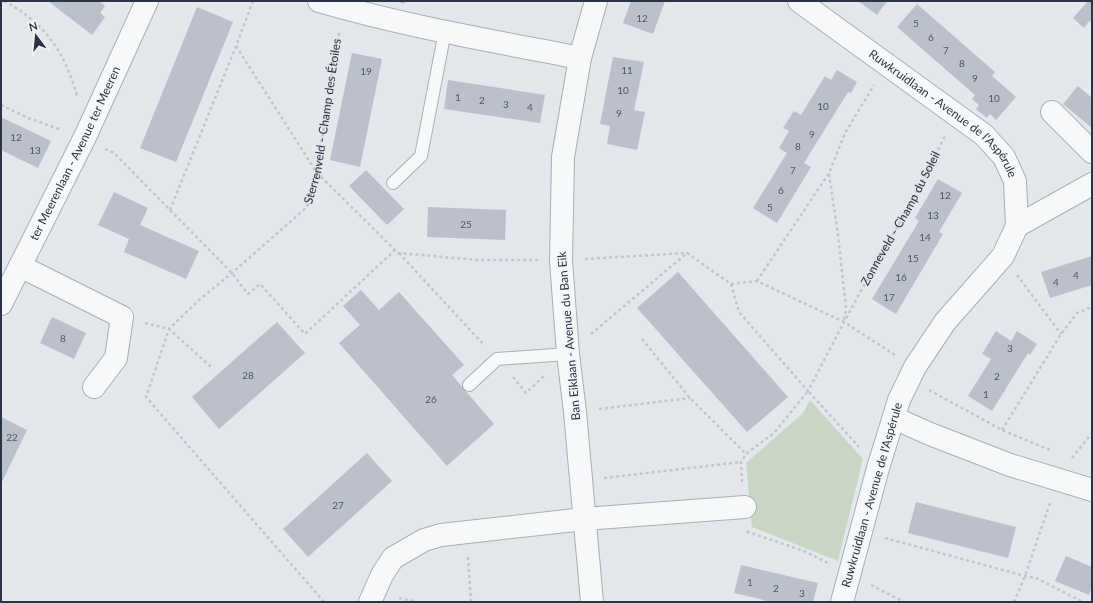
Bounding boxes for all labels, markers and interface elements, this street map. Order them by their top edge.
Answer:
house number: 12 [636,12,648,24]
north arrow [16,16,56,56]
house number: 5 [913,17,919,29]
text: N [27,18,39,33]
house number: 6 [928,31,934,43]
street label: Sterrenveld - Champ des Étoiles [300,37,344,206]
house number: 7 [943,44,949,56]
street label: Ruwkruidlaan - Avenue de l'Aspérule [866,46,1020,180]
house number: 8 [959,57,965,69]
street label: ter Meerenlaan - Avenue ter Meeren [26,64,123,243]
house number: 11 [621,64,633,76]
house number: 19 [360,65,372,77]
house number: 9 [972,72,978,84]
house number: 10 [617,84,629,96]
house number: 1 [455,91,461,103]
house number: 10 [988,92,1000,104]
house number: 2 [479,94,485,106]
house number: 3 [503,98,509,110]
house number: 10 [817,100,829,112]
house number: 4 [527,101,533,113]
house number: 9 [616,107,622,119]
house number: 9 [809,128,815,140]
house number: 12 [10,131,22,143]
house number: 8 [795,140,801,152]
house number: 13 [29,144,41,156]
street label: Zonneveld - Champ du Soleil [857,148,943,288]
house number: 7 [790,164,796,176]
house number: 6 [778,184,784,196]
house number: 12 [939,189,951,201]
house number: 5 [767,201,773,213]
house number: 13 [927,209,939,221]
house number: 25 [460,218,472,230]
house number: 14 [919,231,931,243]
street label: Ban Eiklaan - Avenue du Ban Eik [554,250,583,421]
house number: 15 [907,252,919,264]
house number: 4 [1073,269,1079,281]
house number: 16 [895,271,907,283]
house number: 4 [1053,276,1059,288]
house number: 17 [883,291,895,303]
house number: 8 [60,332,66,344]
house number: 3 [1007,342,1013,354]
house number: 28 [242,369,254,381]
house number: 2 [994,370,1000,382]
house number: 1 [983,388,989,400]
house number: 26 [425,393,437,405]
street label: Ruwkruidlaan - Avenue de l'Aspérule [838,401,905,589]
house number: 22 [6,431,18,443]
house number: 27 [332,499,344,511]
house number: 1 [747,576,753,588]
house number: 2 [773,582,779,594]
house number: 3 [799,587,805,599]

